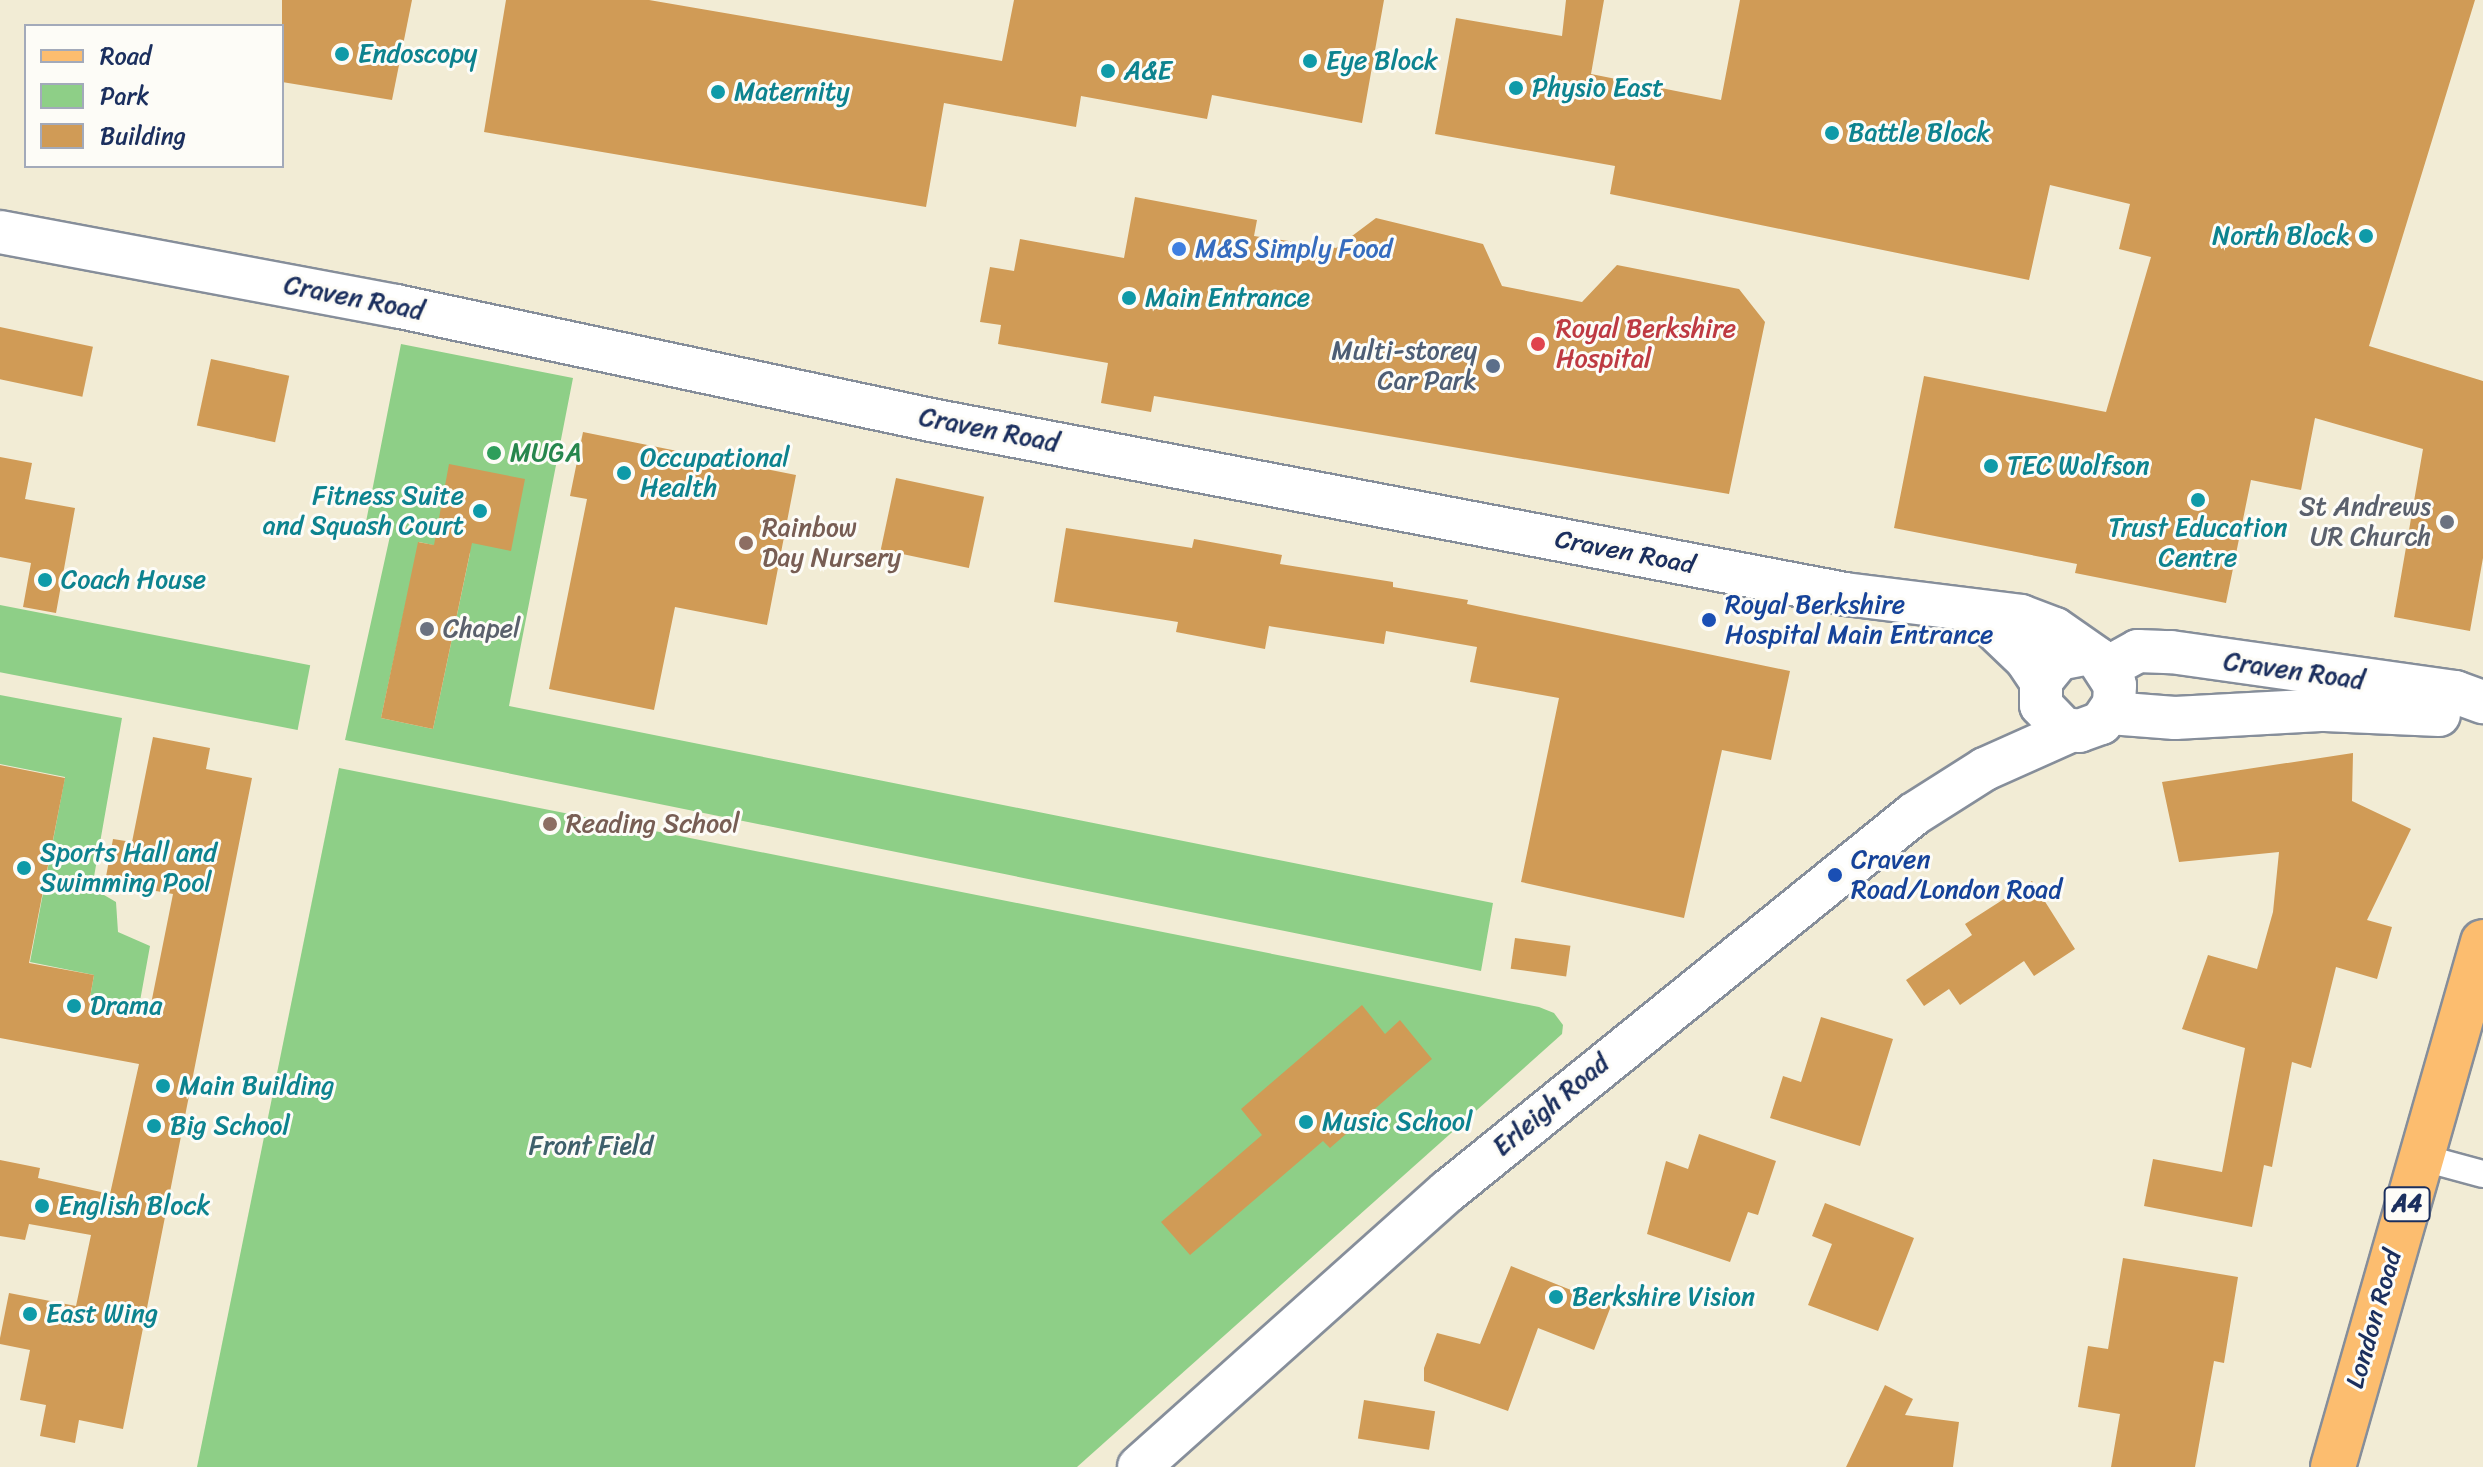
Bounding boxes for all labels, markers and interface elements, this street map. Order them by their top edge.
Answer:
legend [24,24,284,168]
text: Road [100,35,151,77]
place label: Endoscopy [358,38,477,70]
marker: Endoscopy [333,45,351,63]
place label: Eye Block [1326,45,1438,77]
marker: Eye Block [1301,52,1319,70]
place label: A&E [1124,55,1172,87]
marker: A&E [1099,62,1117,80]
place label: Physio East [1532,72,1664,104]
text: Park [100,75,149,117]
place label: Maternity [734,76,850,108]
marker: Physio East [1507,79,1525,97]
marker: Maternity [709,83,727,101]
text: Building [100,115,186,157]
place label: Battle Block [1848,117,1990,149]
marker: Battle Block [1823,124,1841,142]
place label: North Block [2213,220,2350,252]
marker: North Block [2357,227,2375,245]
place label: M&S Simply Food [1195,233,1395,265]
marker: M&S Simply Food [1170,240,1188,258]
street label: Craven Road [281,269,427,327]
place label: Main Entrance [1145,282,1311,314]
marker: Main Entrance [1120,289,1138,307]
place label: Royal Berkshire Hospital [1556,313,1735,374]
marker: Royal Berkshire Hospital [1527,333,1549,355]
place label: Multi-storey Car Park [1332,335,1477,396]
marker: Multi-storey Car Park [1484,357,1502,375]
street label: Craven Road [916,401,1062,459]
place label: MUGA [510,437,582,469]
place label: Occupational Health [640,442,790,504]
marker: MUGA [485,444,503,462]
place label: TEC Wolfson [2007,450,2149,482]
marker: TEC Wolfson [1982,457,2000,475]
marker: Occupational Health [615,464,633,482]
place label: Fitness Suite and Squash Court [263,480,464,542]
marker: Trust Education Centre [2189,491,2207,509]
place label: St Andrews UR Church [2298,491,2431,552]
marker: Fitness Suite and Squash Court [471,502,489,520]
place label: Rainbow Day Nursery [762,512,903,574]
place label: Trust Education Centre [2109,512,2287,574]
marker: St Andrews UR Church [2438,513,2456,531]
street label: Craven Road [1552,523,1698,581]
marker: Rainbow Day Nursery [737,534,755,552]
place label: Coach House [61,564,207,596]
marker: Coach House [36,571,54,589]
place label: Royal Berkshire Hospital Main Entrance [1725,589,1993,650]
marker: Royal Berkshire Hospital Main Entrance [1700,611,1718,629]
place label: Chapel [443,613,520,645]
marker: Chapel [418,620,436,638]
street label: Craven Road [2222,646,2366,696]
place label: Reading School [566,808,740,840]
marker: Reading School [541,815,559,833]
place label: Sports Hall and Swimming Pool [40,837,217,898]
place label: Craven Road/London Road [1851,844,2062,906]
marker: Sports Hall and Swimming Pool [15,859,33,877]
marker: Craven Road/London Road [1826,866,1844,884]
place label: Drama [90,990,162,1022]
marker: Drama [65,997,83,1015]
street label: Erleigh Road [1486,1047,1616,1163]
place label: Main Building [179,1070,334,1102]
marker: Main Building [154,1077,172,1095]
place label: Music School [1322,1106,1473,1138]
place label: Big School [170,1110,290,1142]
marker: Music School [1297,1113,1315,1131]
marker: Big School [145,1117,163,1135]
park label: Front Field [528,1130,654,1162]
road number: A4 [2383,1184,2431,1224]
place label: English Block [58,1190,210,1222]
marker: English Block [33,1197,51,1215]
street label: London Road [2339,1246,2409,1392]
place label: Berkshire Vision [1572,1281,1756,1313]
marker: Berkshire Vision [1547,1288,1565,1306]
place label: East Wing [46,1298,158,1330]
marker: East Wing [21,1305,39,1323]

